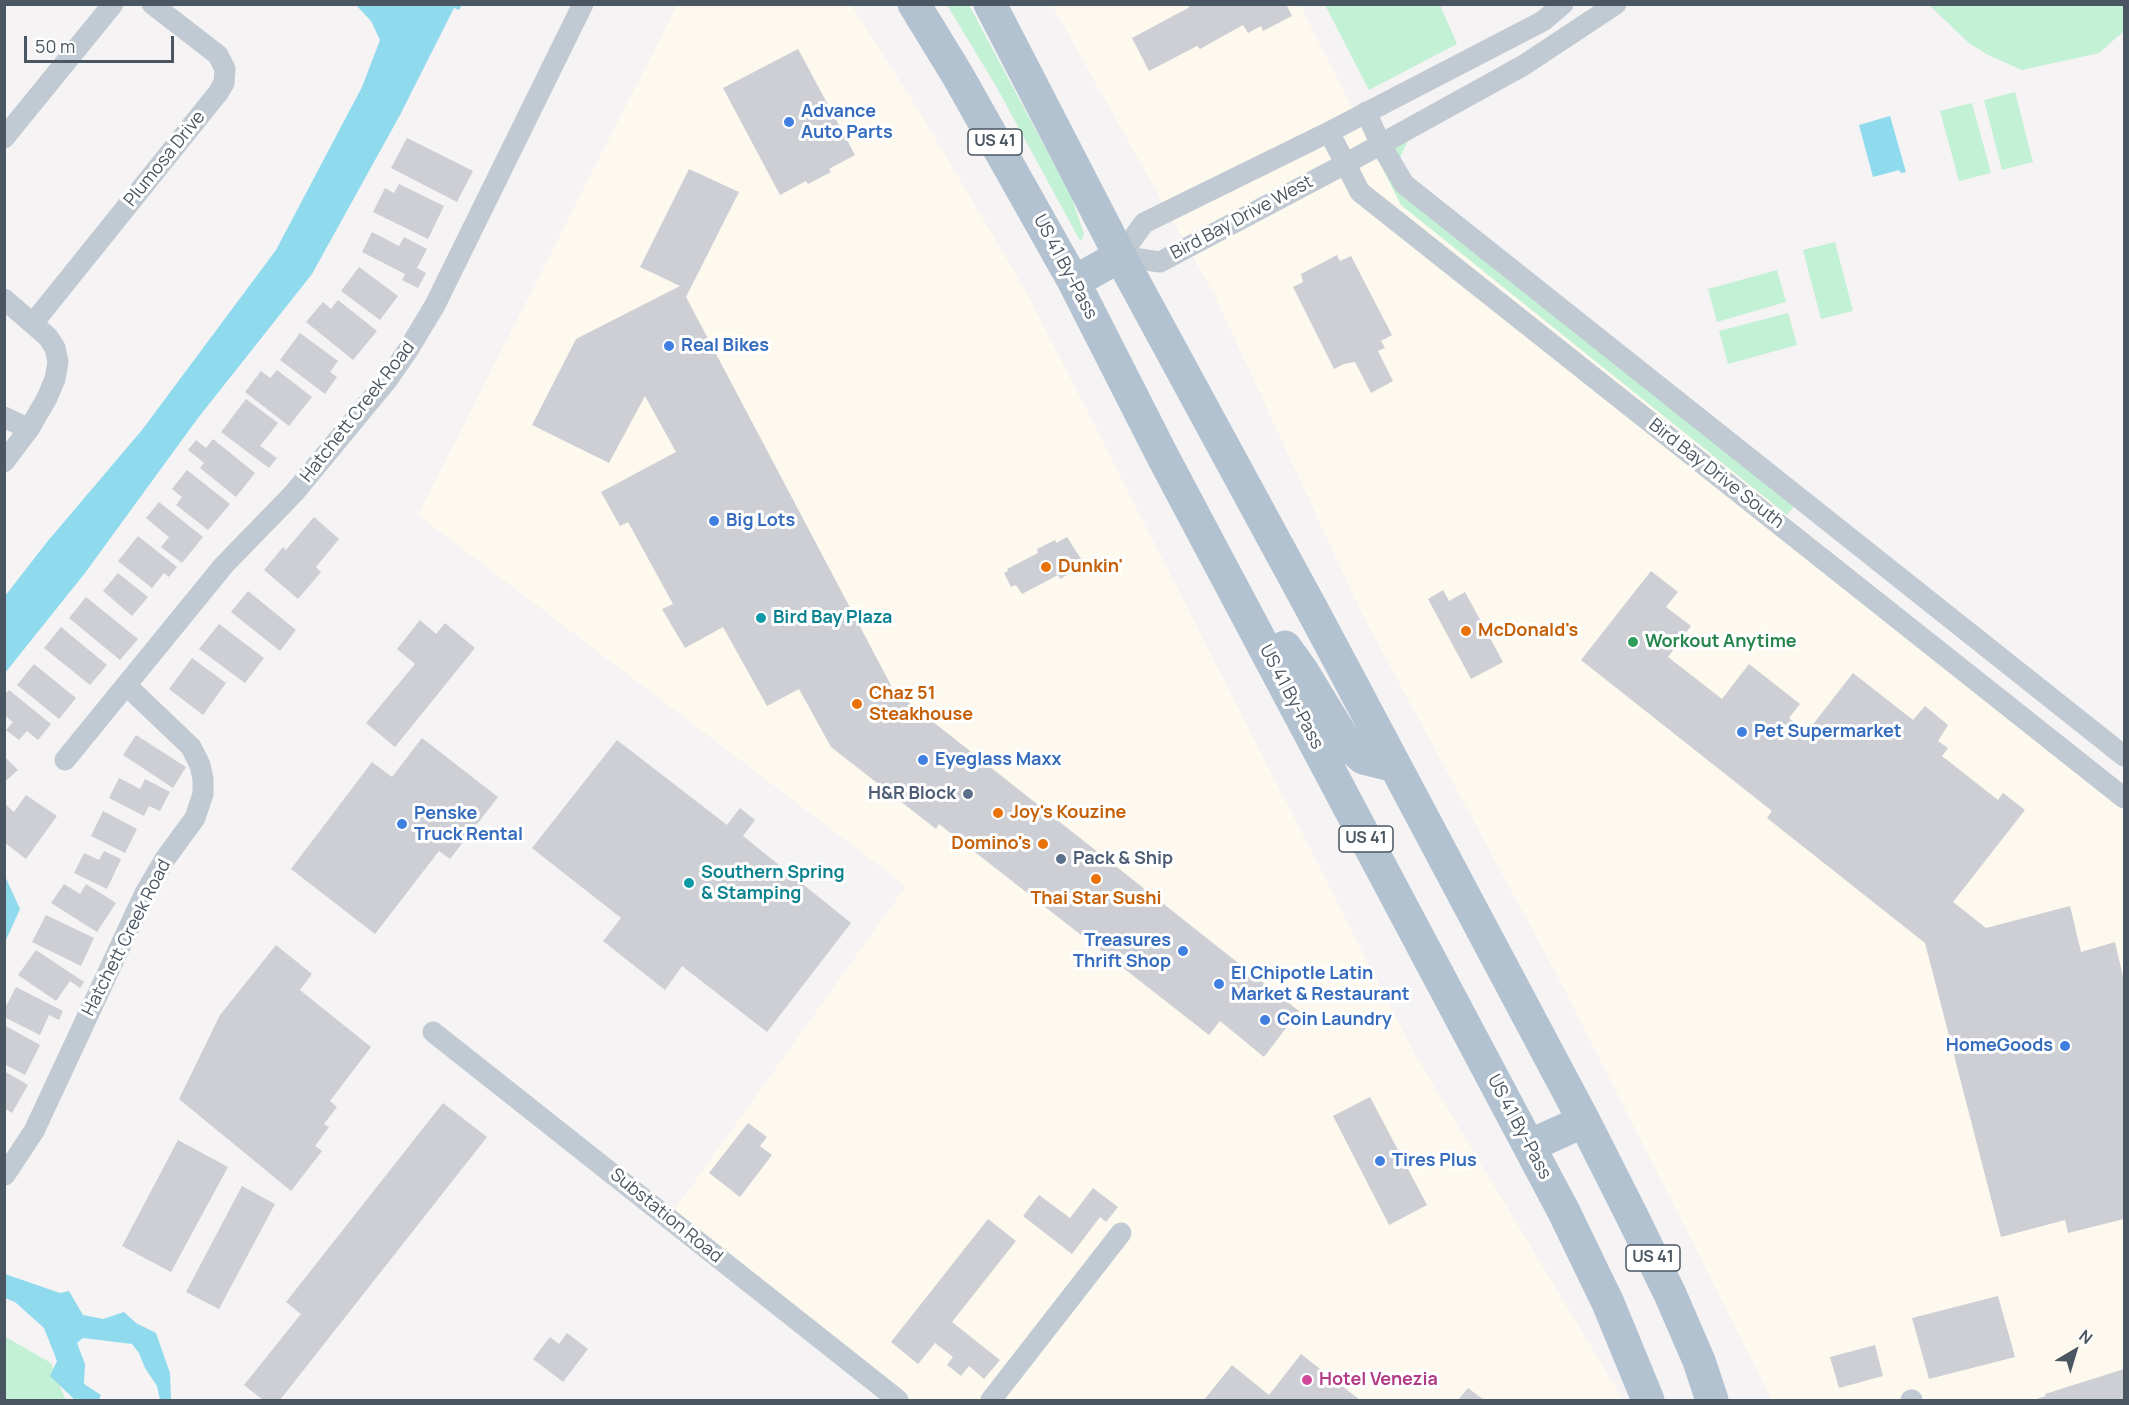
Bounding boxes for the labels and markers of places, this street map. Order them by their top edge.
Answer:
place label: Advance Auto Parts [801,101,893,144]
marker: Advance Auto Parts [782,115,796,129]
place label: Real Bikes [681,335,769,357]
marker: Real Bikes [662,339,676,353]
place label: Big Lots [726,510,795,532]
marker: Big Lots [707,514,721,528]
place label: Dunkin' [1058,556,1123,578]
marker: Dunkin' [1039,560,1053,574]
place label: Bird Bay Plaza [773,607,892,629]
marker: Bird Bay Plaza [754,611,768,625]
place label: McDonald's [1478,620,1578,642]
marker: McDonald's [1459,624,1473,638]
place label: Workout Anytime [1645,631,1797,653]
marker: Workout Anytime [1626,635,1640,649]
place label: Chaz 51 Steakhouse [869,683,973,726]
marker: Chaz 51 Steakhouse [850,697,864,711]
place label: Pet Supermarket [1754,721,1902,743]
marker: Pet Supermarket [1735,725,1749,739]
place label: Eyeglass Maxx [935,749,1061,771]
marker: Eyeglass Maxx [916,753,930,767]
place label: H&R Block [868,783,956,805]
marker: H&R Block [961,787,975,801]
place label: Joy's Kouzine [1010,802,1126,824]
place label: Penske Truck Rental [414,803,523,846]
marker: Joy's Kouzine [991,806,1005,820]
marker: Penske Truck Rental [395,817,409,831]
place label: Domino's [951,833,1031,855]
marker: Domino's [1036,837,1050,851]
place label: Pack & Ship [1073,848,1173,870]
marker: Pack & Ship [1054,852,1068,866]
place label: Southern Spring & Stamping [701,862,845,904]
marker: Thai Star Sushi [1089,872,1103,886]
marker: Southern Spring & Stamping [682,876,696,890]
place label: Thai Star Sushi [1030,888,1162,910]
place label: Treasures Thrift Shop [1073,930,1171,972]
marker: Treasures Thrift Shop [1176,944,1190,958]
place label: El Chipotle Latin Market & Restaurant [1231,963,1410,1006]
marker: El Chipotle Latin Market & Restaurant [1212,977,1226,991]
place label: Coin Laundry [1277,1009,1392,1031]
marker: Coin Laundry [1258,1013,1272,1027]
place label: HomeGoods [1946,1035,2053,1057]
marker: HomeGoods [2058,1039,2072,1053]
place label: Tires Plus [1392,1150,1477,1172]
marker: Tires Plus [1373,1154,1387,1168]
place label: Hotel Venezia [1319,1369,1438,1391]
marker: Hotel Venezia [1300,1373,1314,1387]

